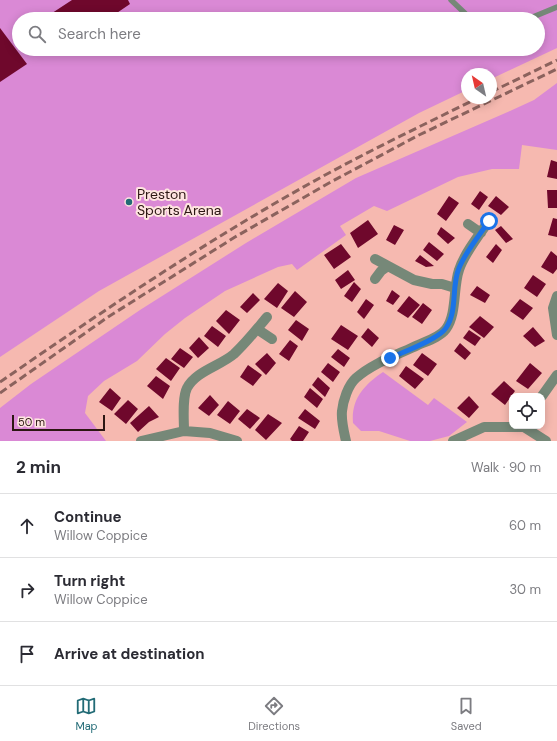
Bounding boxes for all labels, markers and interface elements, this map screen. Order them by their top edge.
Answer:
search box [12,12,545,56]
icon: search [26,23,48,45]
text: Search here [58,24,141,44]
north arrow [461,68,497,104]
place label: Preston Sports Arena [137,185,221,219]
marker: Preston Sports Arena [124,197,134,207]
route start [480,212,498,230]
route end [381,349,399,367]
map controls [509,393,545,429]
button: locate [509,393,545,429]
scale bar [12,413,105,432]
text: 50 m [18,415,45,429]
text: 2 min [16,456,61,478]
text: Walk · 90 m [471,459,541,476]
text: Continue [54,507,122,527]
icon: ahead [16,515,38,537]
text: 60 m [509,517,541,534]
text: Willow Coppice [54,527,148,544]
text: Turn right [54,571,125,591]
icon: right [16,579,38,601]
text: 30 m [509,581,541,598]
text: Willow Coppice [54,591,148,608]
icon: arrive [16,643,38,665]
text: Arrive at destination [54,644,205,664]
tab: Map [75,695,98,733]
tab: Directions [248,695,300,733]
tab: Saved [451,695,482,733]

